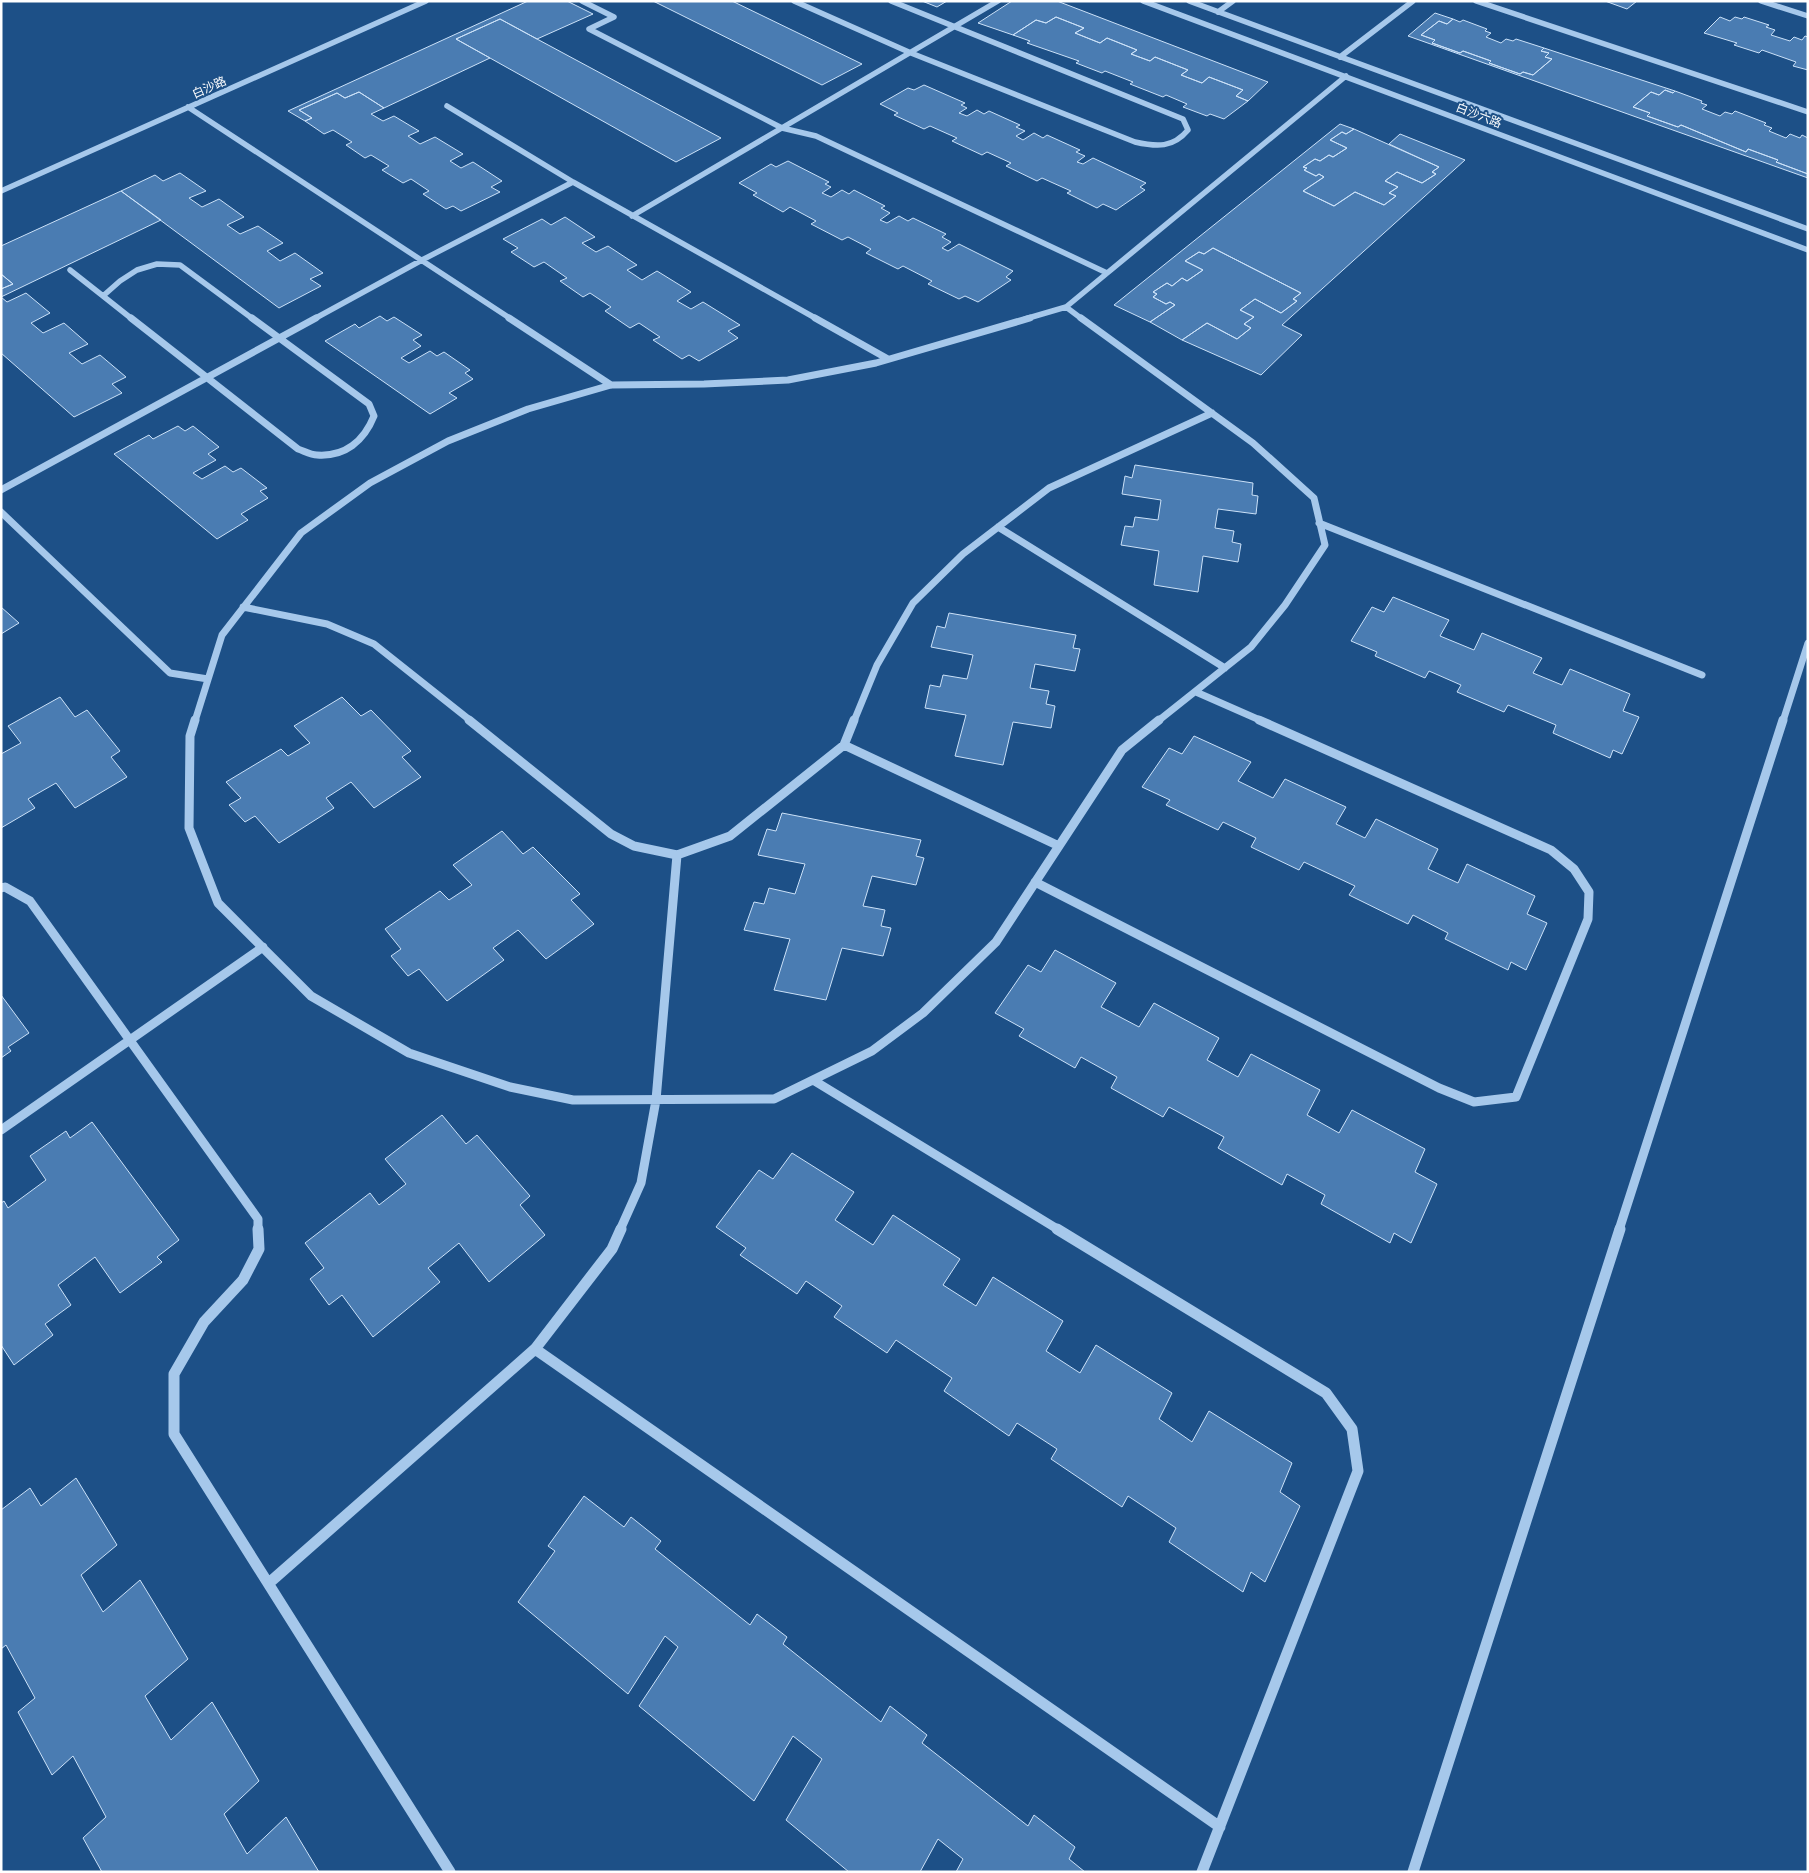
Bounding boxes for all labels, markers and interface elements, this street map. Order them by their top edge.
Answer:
street label: 白沙路 [189,73,229,101]
street label: 白沙六路 [1454,99,1504,131]

